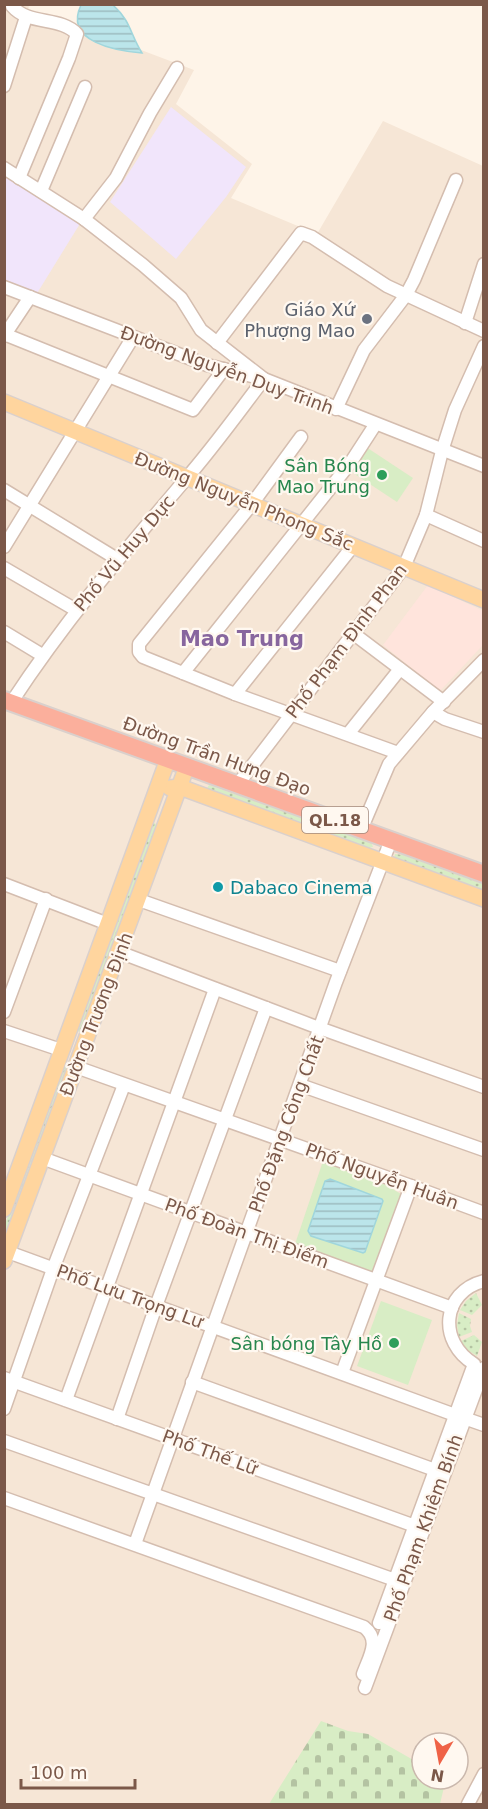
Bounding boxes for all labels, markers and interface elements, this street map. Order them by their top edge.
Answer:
place label: Giáo Xứ Phượng Mao [244,299,357,341]
marker: Giáo Xứ Phượng Mao [360,312,374,326]
street label: Đường Nguyễn Duy Trinh [118,322,336,418]
street label: Đường Nguyễn Phong Sắc [131,447,357,555]
place label: Sân Bóng Mao Trung [277,455,370,497]
marker: Sân Bóng Mao Trung [375,468,389,482]
street label: Phố Vũ Huy Dực [69,491,179,615]
street label: Phố Phạm Đình Phan [281,560,411,722]
district label: Mao Trung [180,627,304,651]
street label: Đường Trần Hưng Đạo [120,712,314,800]
road number: QL.18 [302,807,368,833]
place label: Dabaco Cinema [230,877,373,898]
marker: Dabaco Cinema [211,880,225,894]
street label: Đường Trương Định [55,929,137,1099]
street label: Phố Đặng Công Chất [244,1033,328,1215]
street label: Phố Nguyễn Huân [303,1139,461,1213]
street label: Phố Đoàn Thị Điểm [162,1194,332,1272]
street label: Phố Lưu Trọng Lư [54,1260,208,1333]
place label: Sân bóng Tây Hồ [231,1333,382,1354]
marker: Sân bóng Tây Hồ [387,1336,401,1350]
street label: Phố Thế Lữ [160,1425,262,1479]
street label: Phố Phạm Khiêm Bính [379,1431,467,1625]
north arrow [410,1731,470,1791]
scale bar [21,1752,135,1790]
text: 100 m [30,1762,88,1783]
text: N [429,1765,446,1786]

